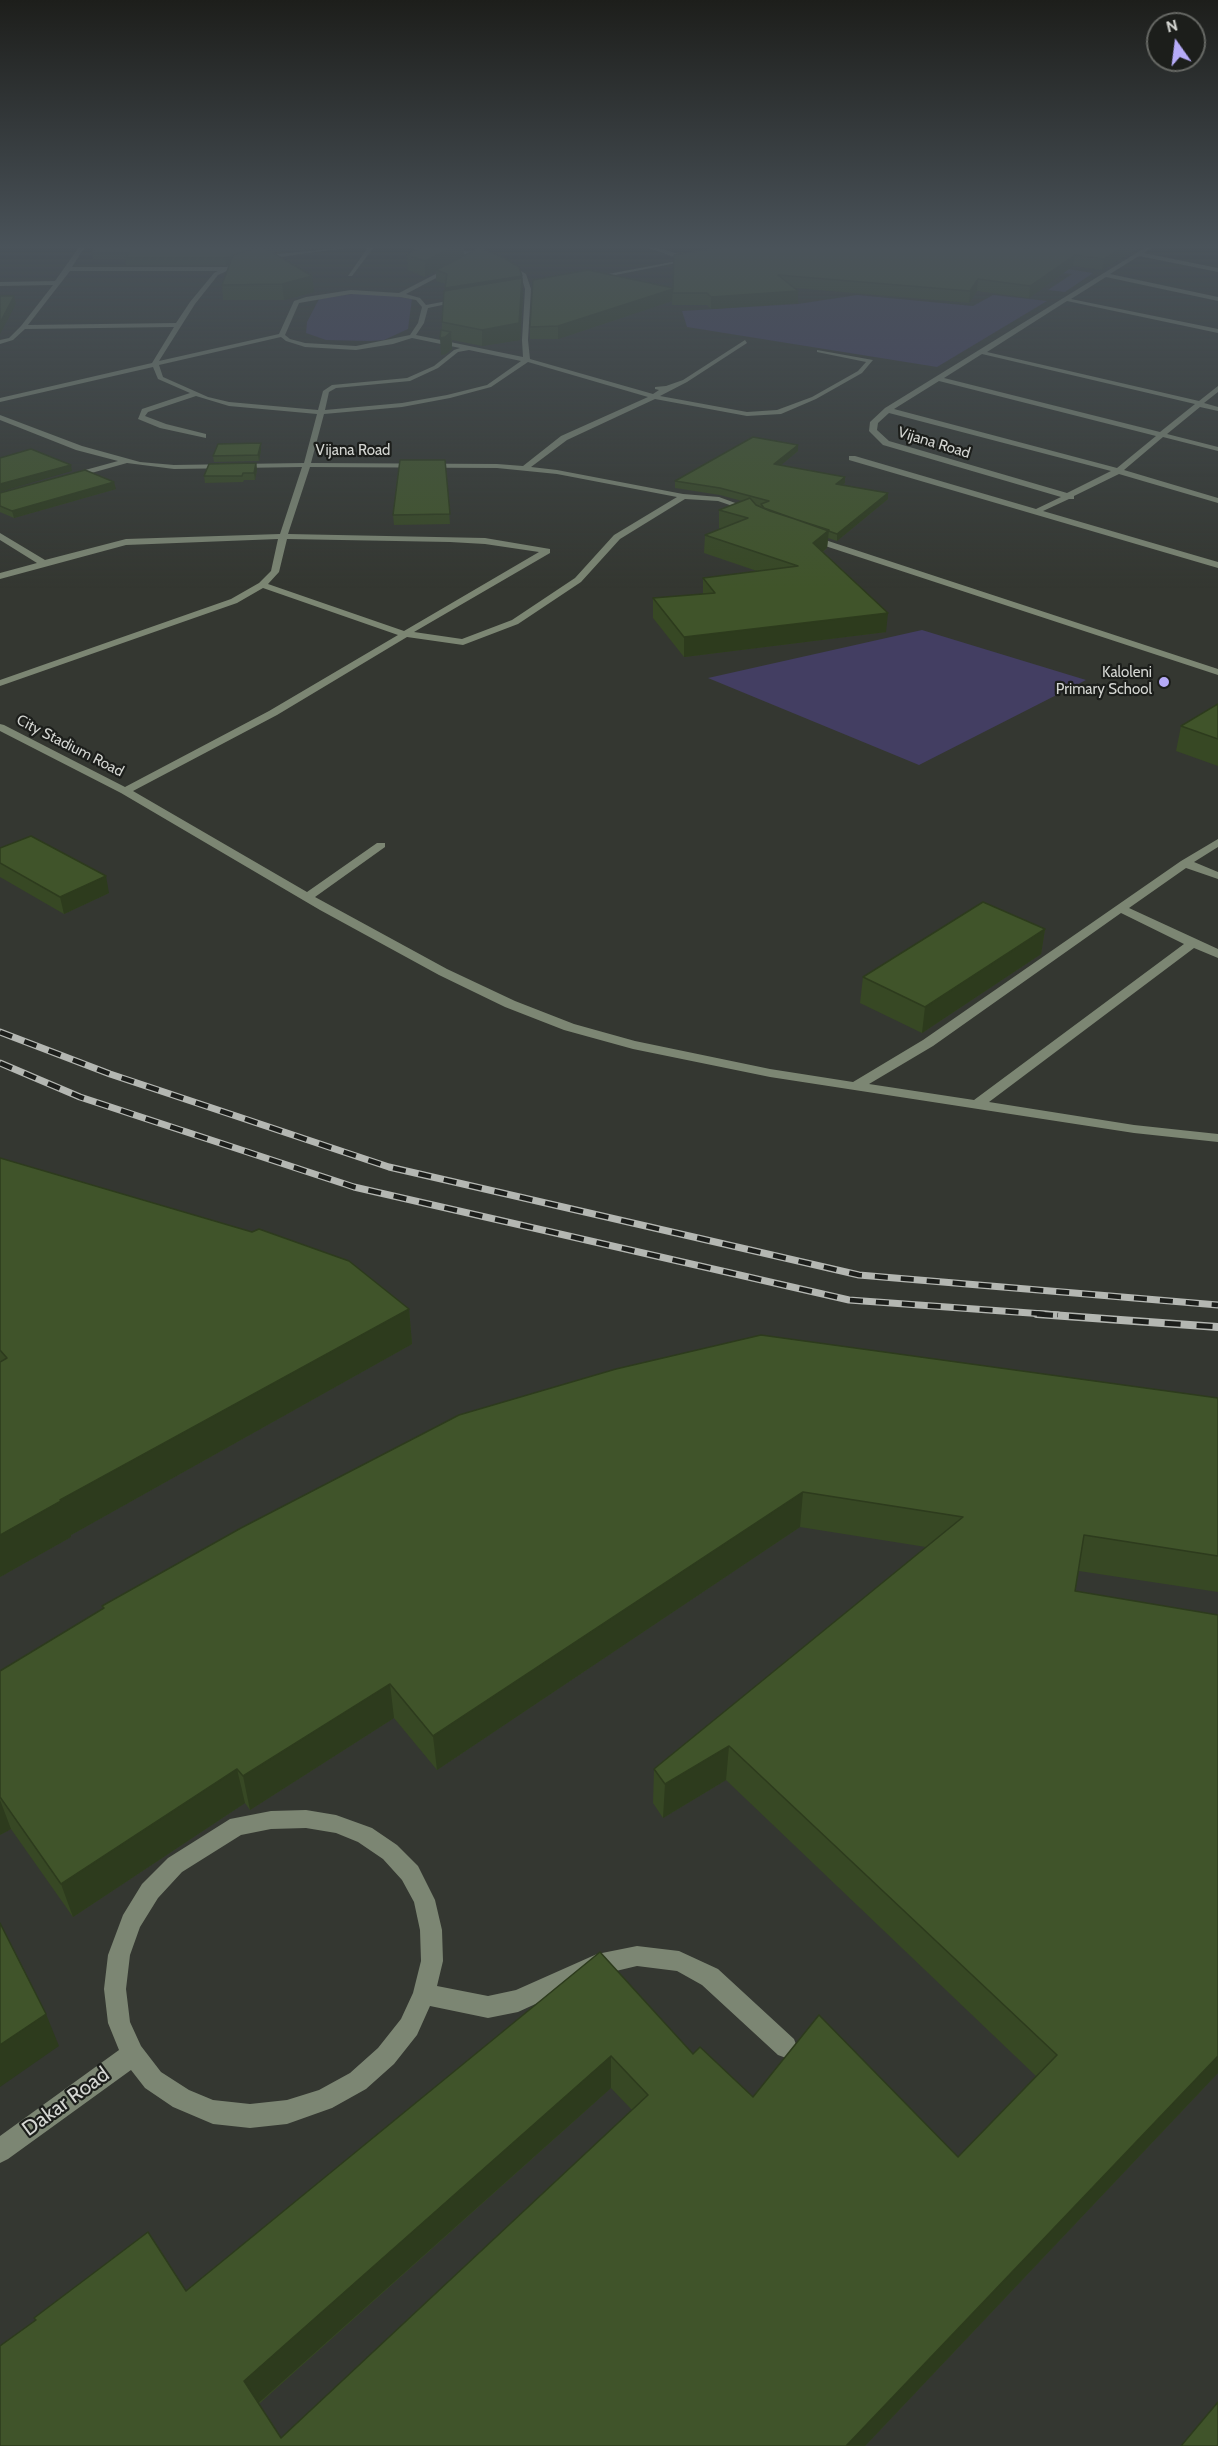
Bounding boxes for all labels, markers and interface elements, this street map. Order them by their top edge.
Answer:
north arrow [1146,12,1206,72]
text: N [1164,15,1180,37]
street label: Vijana Road [896,423,972,463]
street label: Vijana Road [316,442,390,460]
place label: Kaloleni Primary School [1056,664,1152,699]
marker: Kaloleni Primary School [1157,675,1171,689]
street label: City Stadium Road [13,711,127,781]
street label: Dakar Road [18,2062,114,2142]

